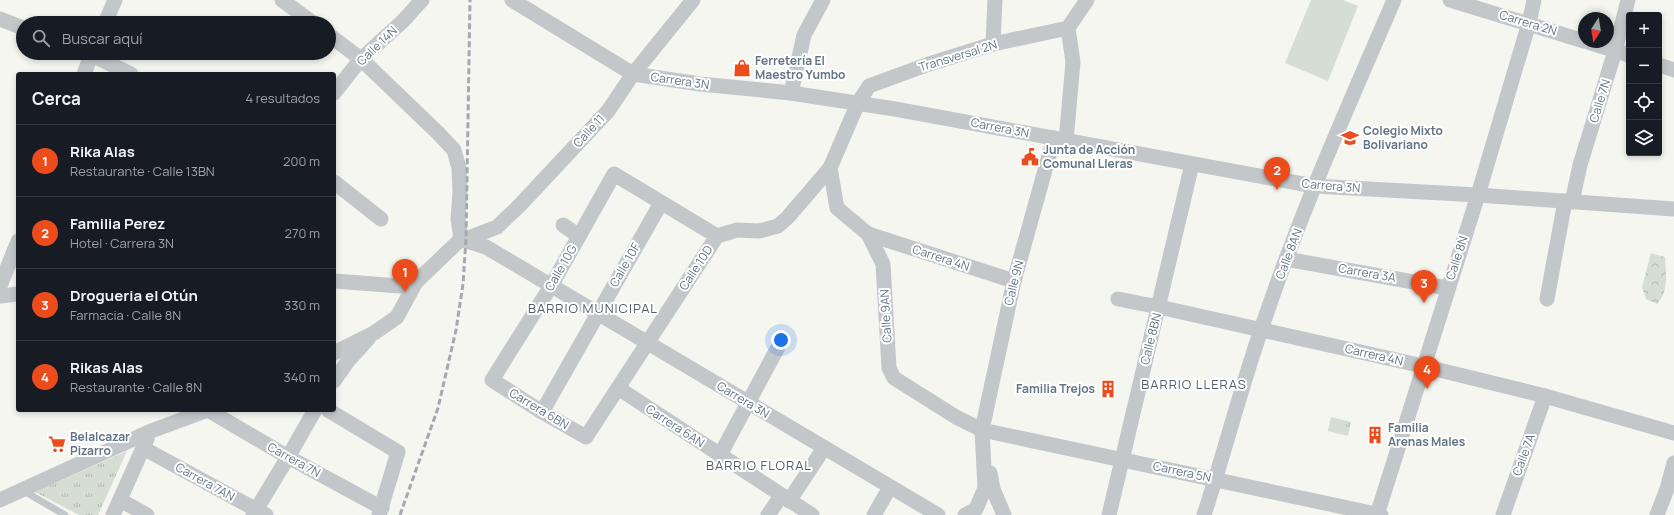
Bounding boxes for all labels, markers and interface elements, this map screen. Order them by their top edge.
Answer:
street label: Carrera 2N [1497,6,1559,39]
north arrow [1578,12,1614,48]
map controls [1626,12,1662,156]
button: + [1626,12,1662,48]
search box [16,16,336,60]
street label: Calle 14N [353,22,401,69]
icon: search [30,27,52,49]
text: Buscar aquí [62,28,143,49]
street label: Transversal 2N [917,36,999,75]
button: − [1626,48,1662,84]
place label: Ferretería El Maestro Yumbo [755,52,846,83]
shop icon: Ferretería El Maestro Yumbo [732,58,752,78]
street label: Carrera 3N [650,68,710,93]
street label: Calle 7N [1585,77,1614,125]
button: locate [1626,84,1662,120]
text: Cerca [32,87,81,110]
text: 4 resultados [245,89,320,107]
street label: Calle 11 [569,110,608,151]
street label: Carrera 3N [970,114,1031,141]
button: layers [1626,120,1662,156]
place label: Colegio Mixto Bolivariano [1363,122,1443,153]
school or university icon: Colegio Mixto Bolivariano [1340,128,1360,148]
text: Rika Alas [70,141,135,162]
place label: Junta de Acción Comunal Lleras [1043,141,1135,172]
public building icon: Junta de Acción Comunal Lleras [1020,147,1040,167]
text: 1 [42,152,48,170]
text: 200 m [283,152,320,170]
pin: 2 [1264,157,1290,190]
text: Restaurante · Calle 13BN [70,162,215,180]
street label: Carrera 3N [1301,174,1361,197]
text: Familia Perez [70,213,165,234]
text: 2 [41,224,49,242]
text: 270 m [285,224,320,242]
street label: Calle 8AN [1271,226,1306,282]
text: Hotel · Carrera 3N [70,234,174,252]
street label: Calle 8N [1441,234,1472,282]
street label: Calle 10F [605,240,644,290]
street label: Carrera 4N [910,240,972,275]
street label: Calle 10G [541,241,581,294]
street label: Calle 10D [675,242,716,293]
pin: 1 [392,259,418,292]
street label: Calle 9N [1000,259,1027,307]
street label: Carrera 3A [1337,259,1398,286]
pin: 3 [1411,270,1437,303]
text: Drogueria el Otún [70,285,198,306]
street label: Calle 9AN [876,289,895,343]
text: 3 [41,296,49,314]
text: 330 m [284,296,320,314]
district label: BARRIO MUNICIPAL [528,299,658,317]
text: Farmacia · Calle 8N [70,306,181,324]
street label: Calle 8BN [1136,311,1165,367]
your location [771,330,791,350]
street label: Carrera 4N [1343,340,1405,369]
pin: 4 [1414,356,1440,389]
text: Rikas Alas [70,357,143,378]
text: 4 [41,368,49,386]
text: 340 m [284,368,320,386]
district label: BARRIO LLERAS [1141,375,1247,393]
street label: Carrera 3N [714,377,773,422]
text: Restaurante · Calle 8N [70,378,202,396]
building icon: Familia Trejos [1098,379,1118,399]
place label: Familia Trejos [1016,380,1095,397]
street label: Carrera 6BN [506,384,572,433]
street label: Carrera 6AN [642,400,708,451]
place label: Familia Arenas Males [1388,419,1466,450]
building icon: Familia Arenas Males [1365,425,1385,445]
place label: Belalcazar Pizarro [70,428,130,459]
street label: Calle 7A [1508,431,1539,478]
supermarket icon: Belalcazar Pizarro [47,434,67,454]
street label: Carrera 7N [265,438,324,481]
district label: BARRIO FLORAL [706,456,812,474]
street label: Carrera 5N [1151,457,1213,486]
street label: Carrera 7AN [173,458,238,505]

